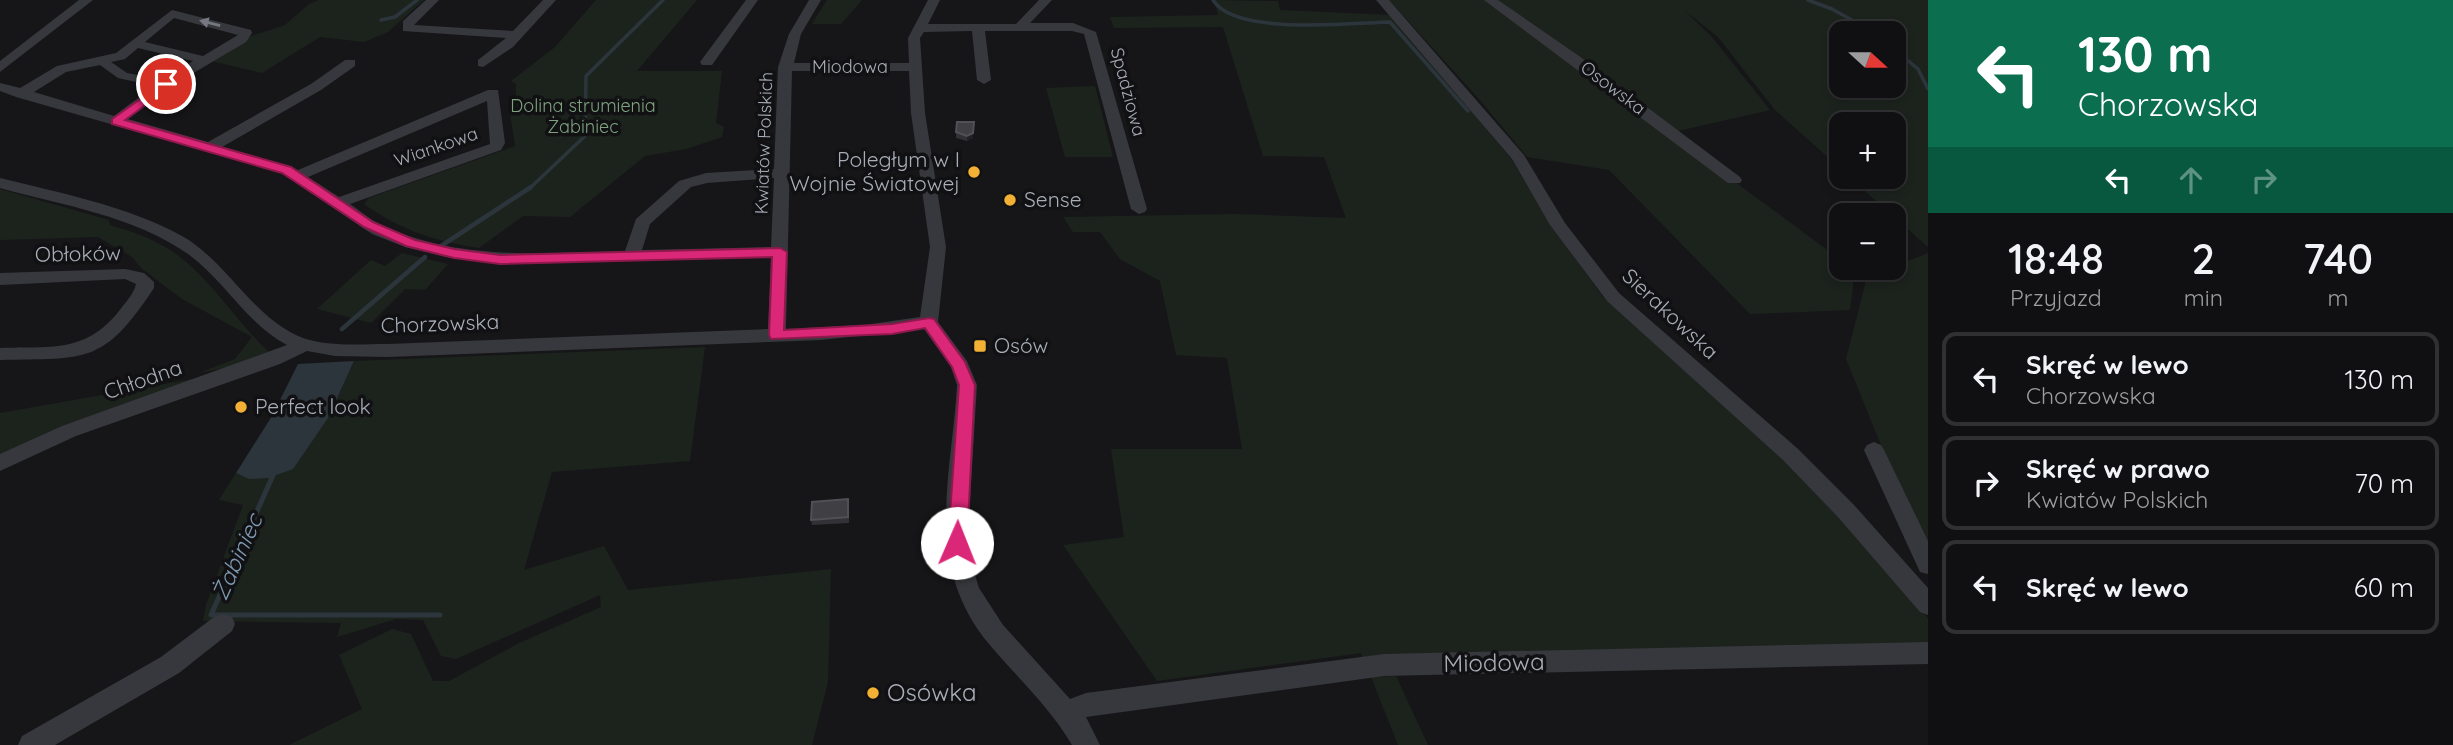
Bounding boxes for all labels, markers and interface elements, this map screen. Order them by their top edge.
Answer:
one-way arrow [199,17,221,28]
north arrow [1829,21,1906,98]
map controls [1829,21,1906,280]
text: 130 m [2078,23,2212,84]
icon: left [1963,28,2054,119]
street label: Spadziowa [1106,45,1151,139]
pin [136,54,196,114]
street label: Miodowa [812,55,888,78]
street label: Osowska [1576,56,1650,119]
icon: arrive [147,65,185,103]
street label: Kwiatów Polskich [750,71,777,215]
text: Chorzowska [2078,84,2258,124]
park label: Dolina strumienia Żabiniec [510,94,656,138]
button: + [1829,112,1906,189]
street label: Wiankowa [391,121,481,172]
place label: Poległym w I Wojnie Światowej [790,146,960,196]
icon: left [2099,161,2137,199]
icon: ahead [2172,161,2210,199]
icon: right [2245,161,2283,199]
marker: Poległym w I Wojnie Światowej [966,164,982,180]
place label: Sense [1024,186,1082,212]
marker: Sense [1002,192,1018,208]
button: − [1829,203,1906,280]
text: 18:48 [2008,232,2104,285]
text: 2 [2191,232,2215,285]
text: 740 [2303,232,2373,285]
street label: Obłoków [35,239,121,267]
street label: Sierakowska [1617,262,1724,364]
text: Przyjazd [2010,283,2102,312]
text: min [2184,283,2223,312]
text: m [2327,283,2348,312]
street label: Chorzowska [380,308,500,338]
place label: Osów [994,332,1049,358]
marker: Osów [972,338,988,354]
text: Skręć w lewo [2026,348,2189,381]
street label: Chłodna [100,354,185,404]
icon: left [1967,360,2005,398]
text: 130 m [2344,363,2414,396]
text: Chorzowska [2026,381,2156,410]
place label: Perfect look [255,393,371,419]
marker: Perfect look [233,399,249,415]
text: Skręć w prawo [2026,452,2210,485]
icon: right [1967,464,2005,502]
text: 70 m [2354,467,2414,500]
text: Kwiatów Polskich [2026,485,2208,514]
position arrow [920,506,994,580]
water label: Żabiniec [205,508,269,604]
icon: left [1967,568,2005,606]
text: Skręć w lewo [2026,571,2189,604]
text: 60 m [2354,571,2414,604]
street label: Miodowa [1443,646,1545,678]
place label: Osówka [887,677,976,707]
marker: Osówka [865,685,881,701]

